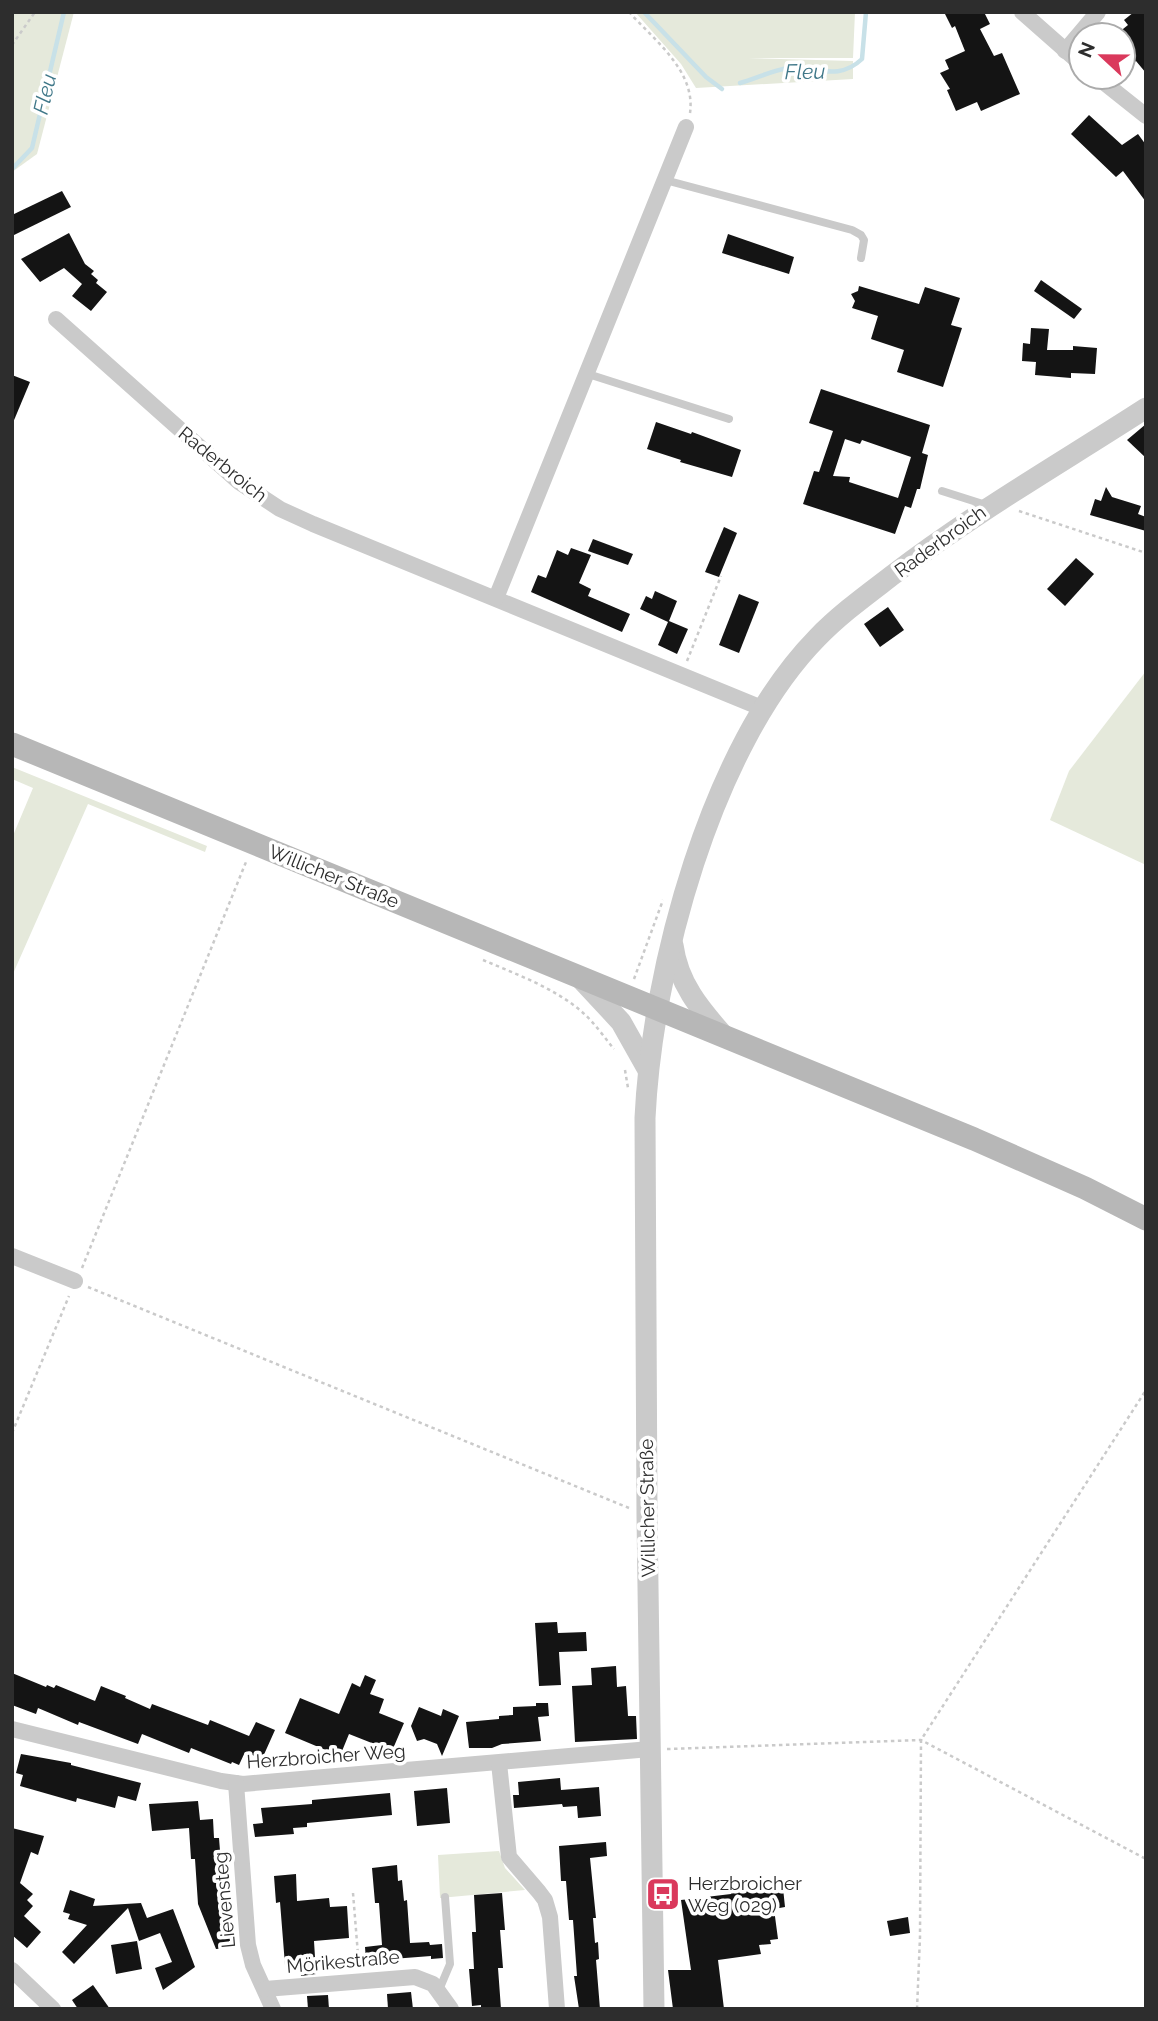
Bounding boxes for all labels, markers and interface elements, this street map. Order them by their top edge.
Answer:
north arrow [1067,21,1137,91]
text: N [1073,39,1099,60]
water label: Fleu [784,59,826,84]
water label: Fleu [28,71,61,117]
street label: Raderbroich [174,422,272,506]
street label: Raderbroich [890,501,990,581]
street label: Willicher Straße [266,840,402,912]
street label: Willicher Straße [635,1439,659,1577]
street label: Herzbroicher Weg [246,1739,406,1773]
street label: Lievensteg [209,1851,239,1949]
place label: Herzbroicher Weg (029) [688,1872,802,1916]
bus stop icon: Herzbroicher Weg (029) [644,1875,682,1913]
street label: Mörikestraße [286,1945,400,1977]

